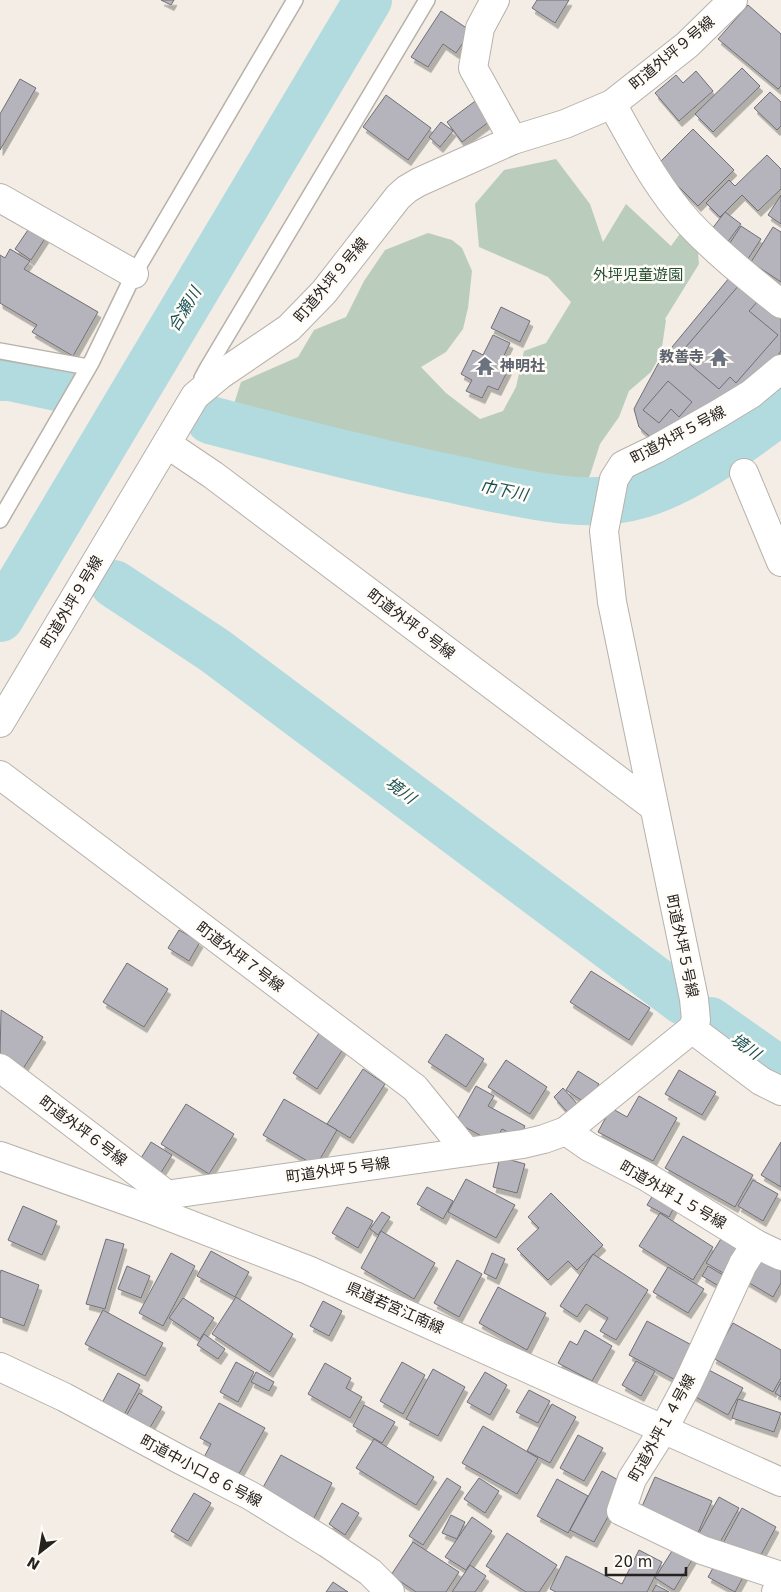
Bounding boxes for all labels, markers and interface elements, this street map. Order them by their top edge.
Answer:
street label: 町道外坪９号線 [626,12,718,94]
street label: 町道外坪９号線 [290,234,372,326]
park label: 外坪児童遊園 [593,266,683,284]
water label: 合瀬川 [164,282,206,335]
temple icon: 教善寺 [708,346,730,368]
place label: 教善寺 [659,348,704,366]
temple icon: 神明社 [474,355,496,377]
place label: 神明社 [499,357,545,375]
street label: 町道外坪５号線 [627,402,729,468]
water label: 巾下川 [479,477,531,505]
street label: 町道外坪９号線 [37,552,107,652]
street label: 町道外坪８号線 [364,585,458,663]
water label: 境川 [382,773,421,809]
street label: 町道外坪５号線 [662,893,702,999]
street label: 町道外坪７号線 [193,918,287,996]
water label: 境川 [727,1029,766,1065]
street label: 町道外坪６号線 [36,1092,130,1170]
street label: 町道外坪５号線 [285,1154,391,1186]
street label: 町道外坪１５号線 [617,1157,729,1233]
street label: 県道若宮江南線 [343,1278,447,1338]
street label: 町道外坪１４号線 [625,1371,699,1485]
street label: 町道中小口８６号線 [137,1431,265,1511]
north arrow [15,1527,65,1577]
scale bar [606,1544,686,1576]
text: N [24,1553,42,1573]
text: 20 m [614,1553,652,1571]

